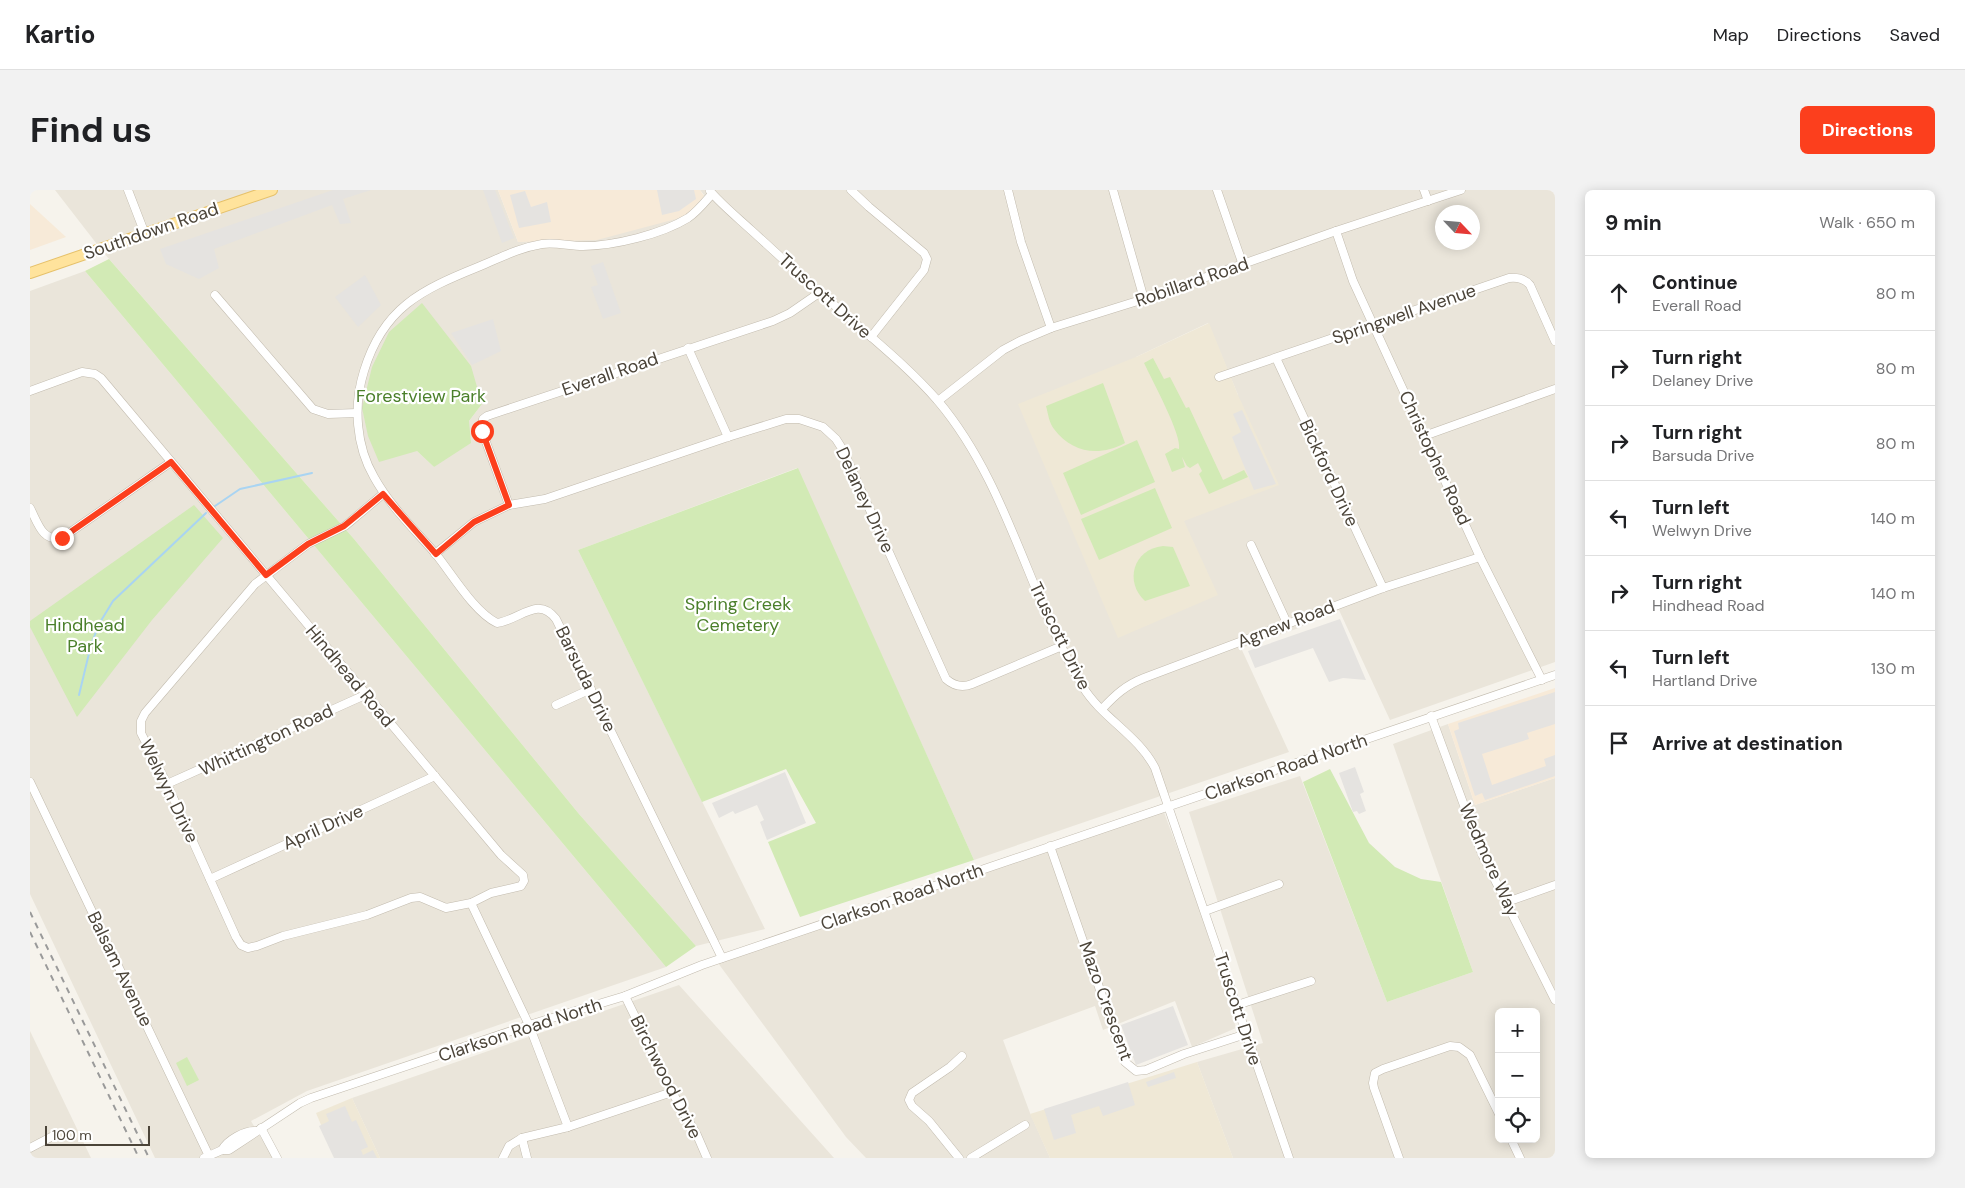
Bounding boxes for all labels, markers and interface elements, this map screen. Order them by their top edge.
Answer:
text: Kartio [25,19,95,50]
text: Map [1713,23,1749,47]
text: Directions [1777,23,1862,47]
text: Saved [1890,23,1940,47]
button: Directions [1800,106,1935,154]
text: Find us [30,107,152,153]
street label: Southdown Road [80,197,222,265]
north arrow [1435,205,1480,250]
text: 9 min [1605,209,1662,237]
text: Walk · 650 m [1819,212,1915,233]
street label: Truscott Drive [773,248,877,344]
street label: Robillard Road [1132,251,1252,313]
text: Continue [1652,270,1738,295]
street label: Springwell Avenue [1329,278,1479,350]
icon: ahead [1605,279,1633,307]
text: 80 m [1876,283,1915,304]
text: Everall Road [1652,295,1741,316]
text: Turn right [1652,345,1742,370]
street label: Everall Road [559,346,661,402]
icon: right [1605,354,1633,382]
text: 80 m [1876,358,1915,379]
text: Delaney Drive [1652,370,1753,391]
park label: Forestview Park [356,384,486,408]
street label: Christopher Road [1393,387,1477,529]
street label: Bickford Drive [1294,415,1364,531]
route start [471,420,494,443]
text: Turn right [1652,420,1742,445]
icon: right [1605,429,1633,457]
text: 80 m [1876,433,1915,454]
street label: Delaney Drive [830,443,900,557]
text: Barsuda Drive [1652,445,1754,466]
text: Turn left [1652,495,1730,520]
icon: left [1605,504,1633,532]
text: 140 m [1871,508,1915,529]
text: Welwyn Drive [1652,520,1752,541]
route end [51,527,74,550]
text: Turn right [1652,570,1742,595]
street label: Truscott Drive [1024,578,1096,694]
icon: right [1605,579,1633,607]
text: 140 m [1871,583,1915,604]
park label: Spring Creek Cemetery [685,592,791,637]
street label: Agnew Road [1234,594,1338,654]
text: Hindhead Road [1652,595,1764,616]
park label: Hindhead Park [45,613,125,658]
street label: Hindhead Road [300,620,400,732]
street label: Barsuda Drive [550,622,622,736]
text: Turn left [1652,645,1730,670]
icon: left [1605,654,1633,682]
text: 130 m [1871,658,1915,679]
text: Hartland Drive [1652,670,1757,691]
street label: Whittington Road [195,698,337,782]
street label: Clarkson Road North [1201,728,1371,806]
icon: arrive [1605,729,1633,757]
text: Arrive at destination [1652,731,1843,756]
street label: Welwyn Drive [134,735,204,847]
street label: April Drive [279,799,367,855]
street label: Wedmore Way [1453,799,1525,921]
street label: Clarkson Road North [817,858,987,936]
street label: Balsam Avenue [82,907,158,1031]
street label: Mazo Crescent [1073,938,1139,1064]
street label: Truscott Drive [1208,950,1268,1068]
street label: Clarkson Road North [435,992,605,1068]
map controls [1495,1008,1540,1143]
button: + [1495,1008,1540,1053]
street label: Birchwood Drive [625,1011,707,1143]
button: − [1495,1053,1540,1098]
button: locate [1495,1098,1540,1143]
scale bar [45,1123,150,1146]
text: 100 m [52,1126,92,1144]

